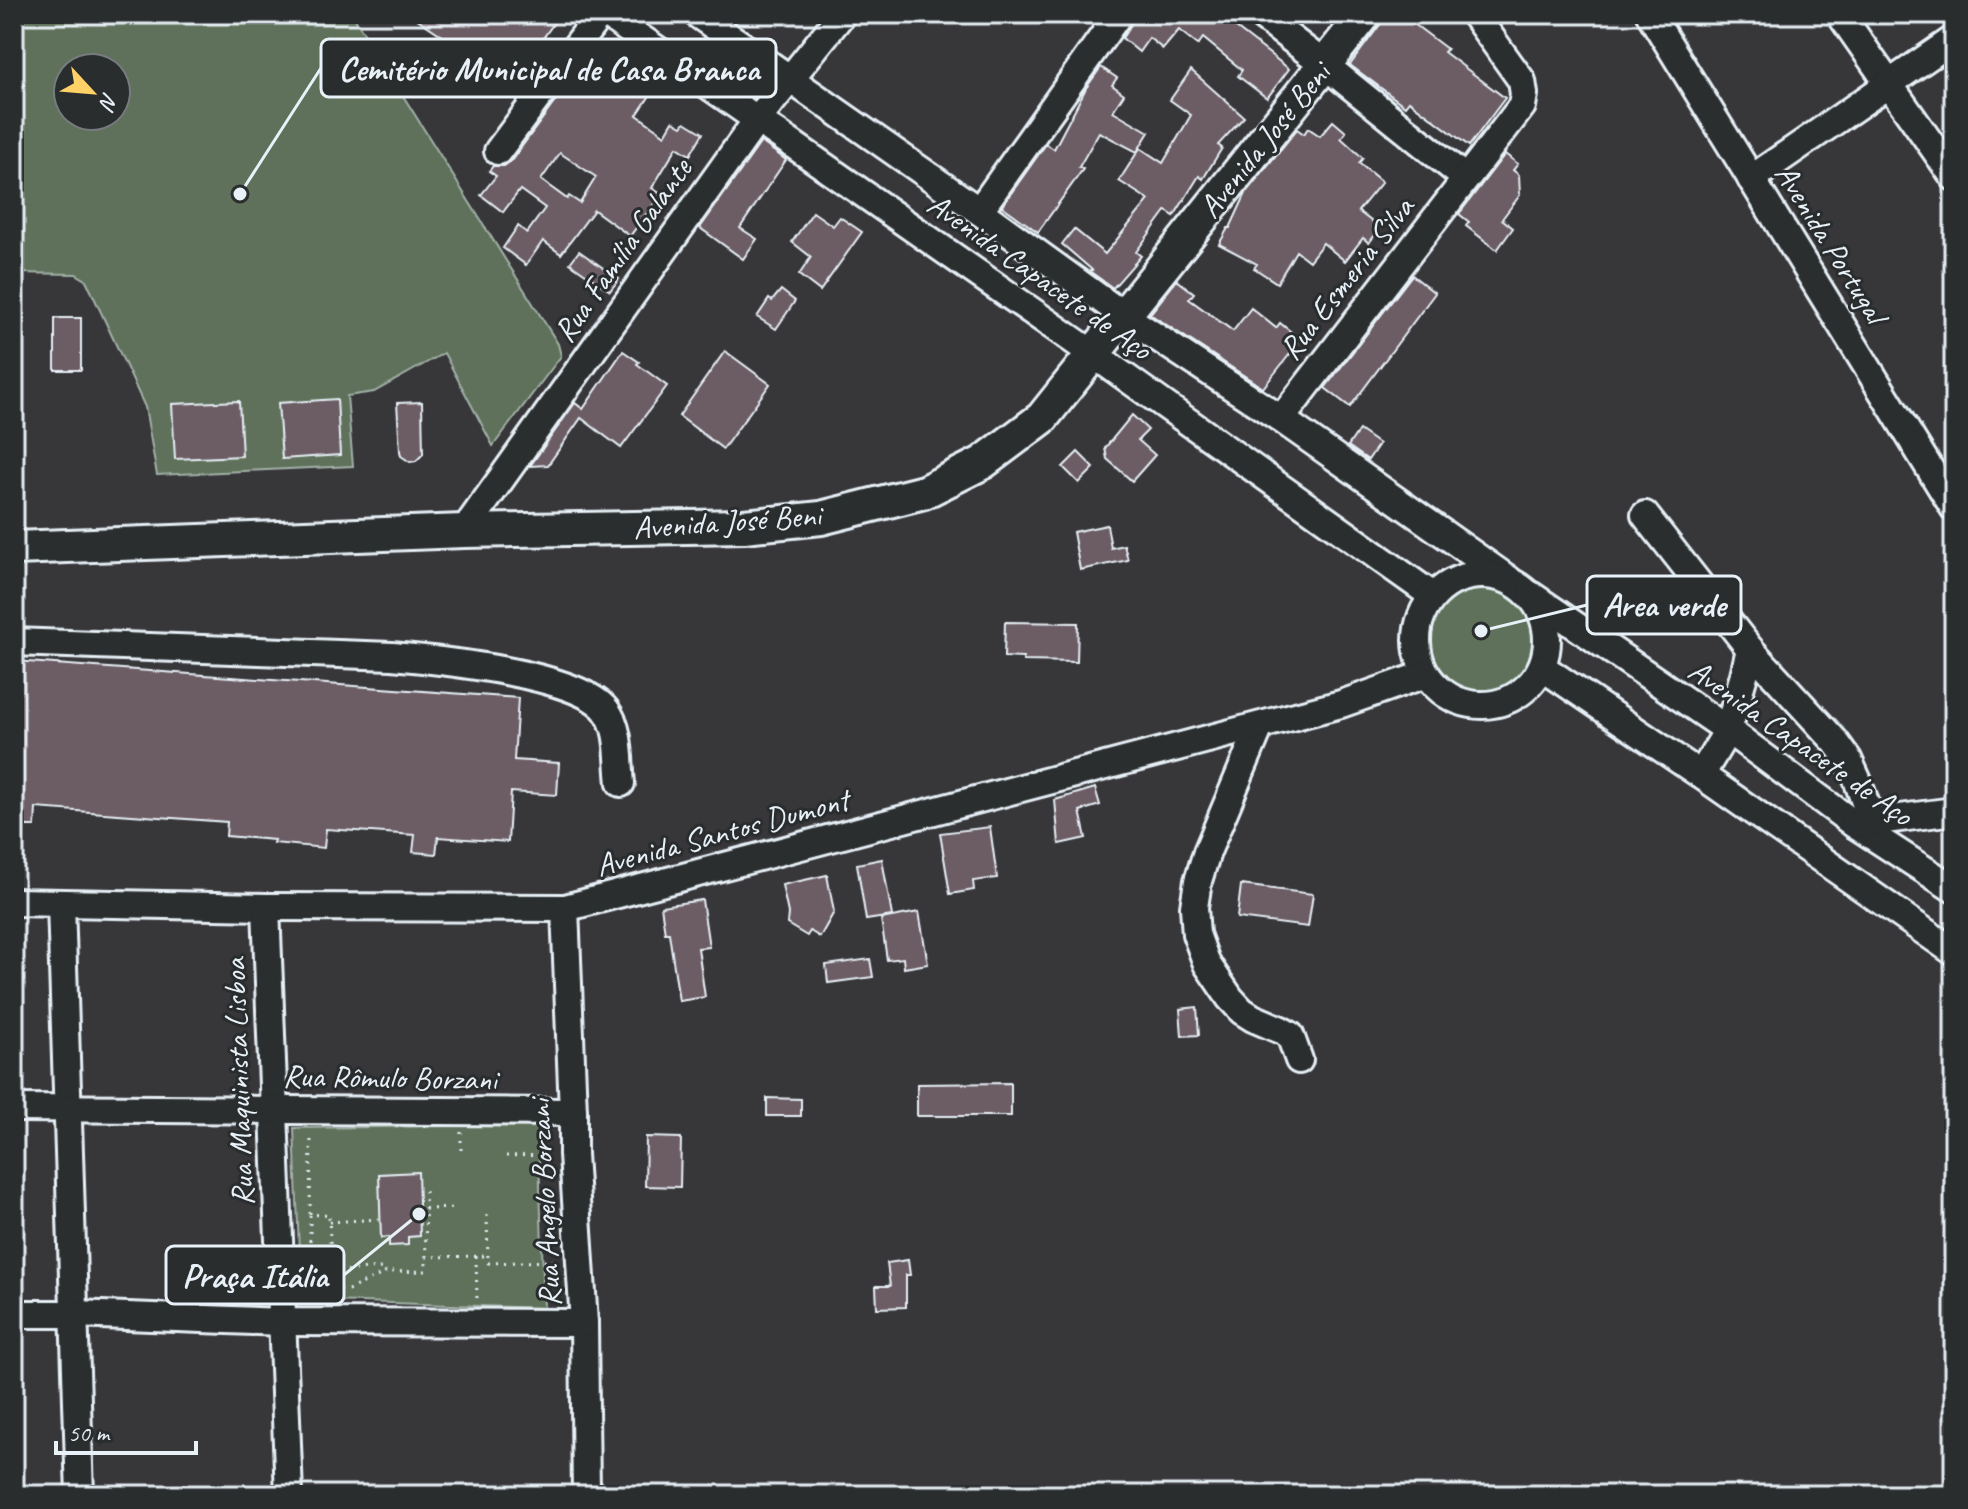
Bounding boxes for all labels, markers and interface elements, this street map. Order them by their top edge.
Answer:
callout: Cemitério Municipal de Casa Branca [321,39,776,97]
text: Cemitério Municipal de Casa Branca [339,47,763,90]
street label: Avenida José Beni [1189,51,1342,226]
north arrow [52,52,132,132]
text: N [92,88,125,116]
street label: Rua Família Galante [544,148,702,350]
street label: Avenida Portugal [1766,156,1899,335]
street label: Avenida Capacete de Aço [920,184,1161,370]
street label: Rua Esmeria Silva [1270,187,1424,368]
street label: Avenida José Beni [632,494,826,549]
callout: Area verde [1587,576,1741,634]
text: Area verde [1603,583,1729,626]
street label: Avenida Capacete de Aço [1681,650,1922,836]
street label: Avenida Santos Dumont [591,778,857,886]
street label: Rua Maquinista Lisboa [214,955,263,1206]
street label: Rua Rômulo Borzani [283,1055,501,1100]
street label: Rua Angelo Borzani [518,1094,570,1308]
callout: Praça Itália [166,1246,344,1304]
text: Praça Itália [182,1254,331,1297]
scale bar [56,1405,196,1455]
text: 50 m [68,1418,111,1448]

